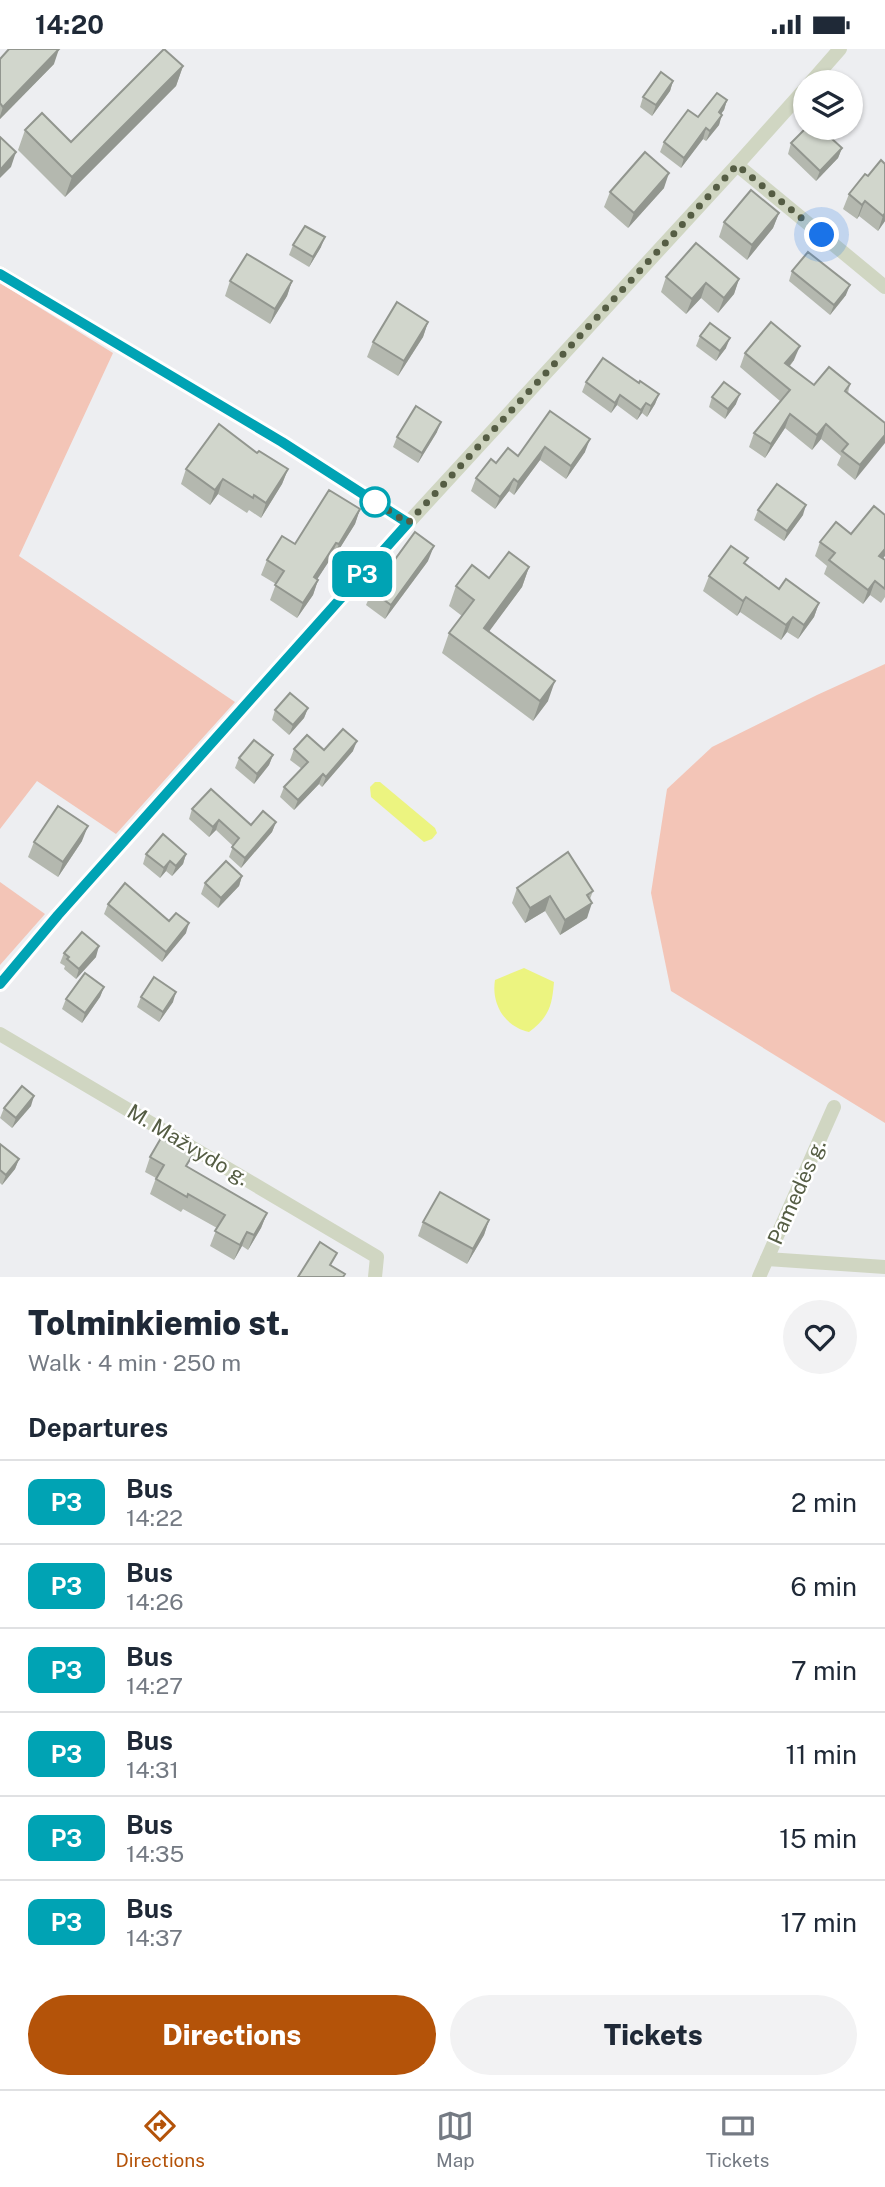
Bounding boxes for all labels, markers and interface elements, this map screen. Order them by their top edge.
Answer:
text: 14:20 [35,9,104,40]
map controls [793,70,863,140]
button: layers [793,70,863,140]
your location [804,217,839,252]
unlabelled marker [360,487,390,517]
line badge: P3 [330,551,394,597]
text: P3 [346,560,378,588]
street label: M. Mažvydo g. [123,1098,254,1191]
street label: Pamedės g. [762,1135,831,1248]
button: heart [783,1300,857,1374]
text: Tolminkiemio st. [28,1304,290,1342]
text: Walk · 4 min · 250 m [28,1349,241,1376]
text: Departures [28,1412,168,1443]
text: Bus [126,1473,173,1504]
text: 2 min [791,1487,857,1518]
text: P3 [51,1488,82,1516]
text: 14:22 [126,1504,183,1531]
text: Bus [126,1557,173,1588]
text: 6 min [790,1571,857,1602]
text: P3 [51,1572,82,1600]
text: 14:26 [126,1588,184,1615]
text: Bus [126,1641,173,1672]
text: 7 min [791,1655,857,1686]
text: P3 [51,1656,82,1684]
text: 14:27 [126,1672,183,1699]
text: Bus [126,1725,173,1756]
text: 11 min [785,1739,857,1770]
text: P3 [51,1740,82,1768]
text: 14:31 [126,1756,179,1783]
text: Bus [126,1809,173,1840]
text: 15 min [779,1823,857,1854]
text: P3 [51,1824,82,1852]
text: 14:35 [126,1840,184,1867]
text: Bus [126,1893,173,1924]
text: 17 min [780,1907,857,1938]
text: P3 [51,1908,82,1936]
text: 14:37 [126,1924,183,1951]
button: Directions [28,1995,436,2075]
button: Tickets [450,1995,857,2075]
tab: Directions [116,2107,205,2171]
tab: Map [436,2107,475,2171]
tab: Tickets [706,2107,769,2171]

